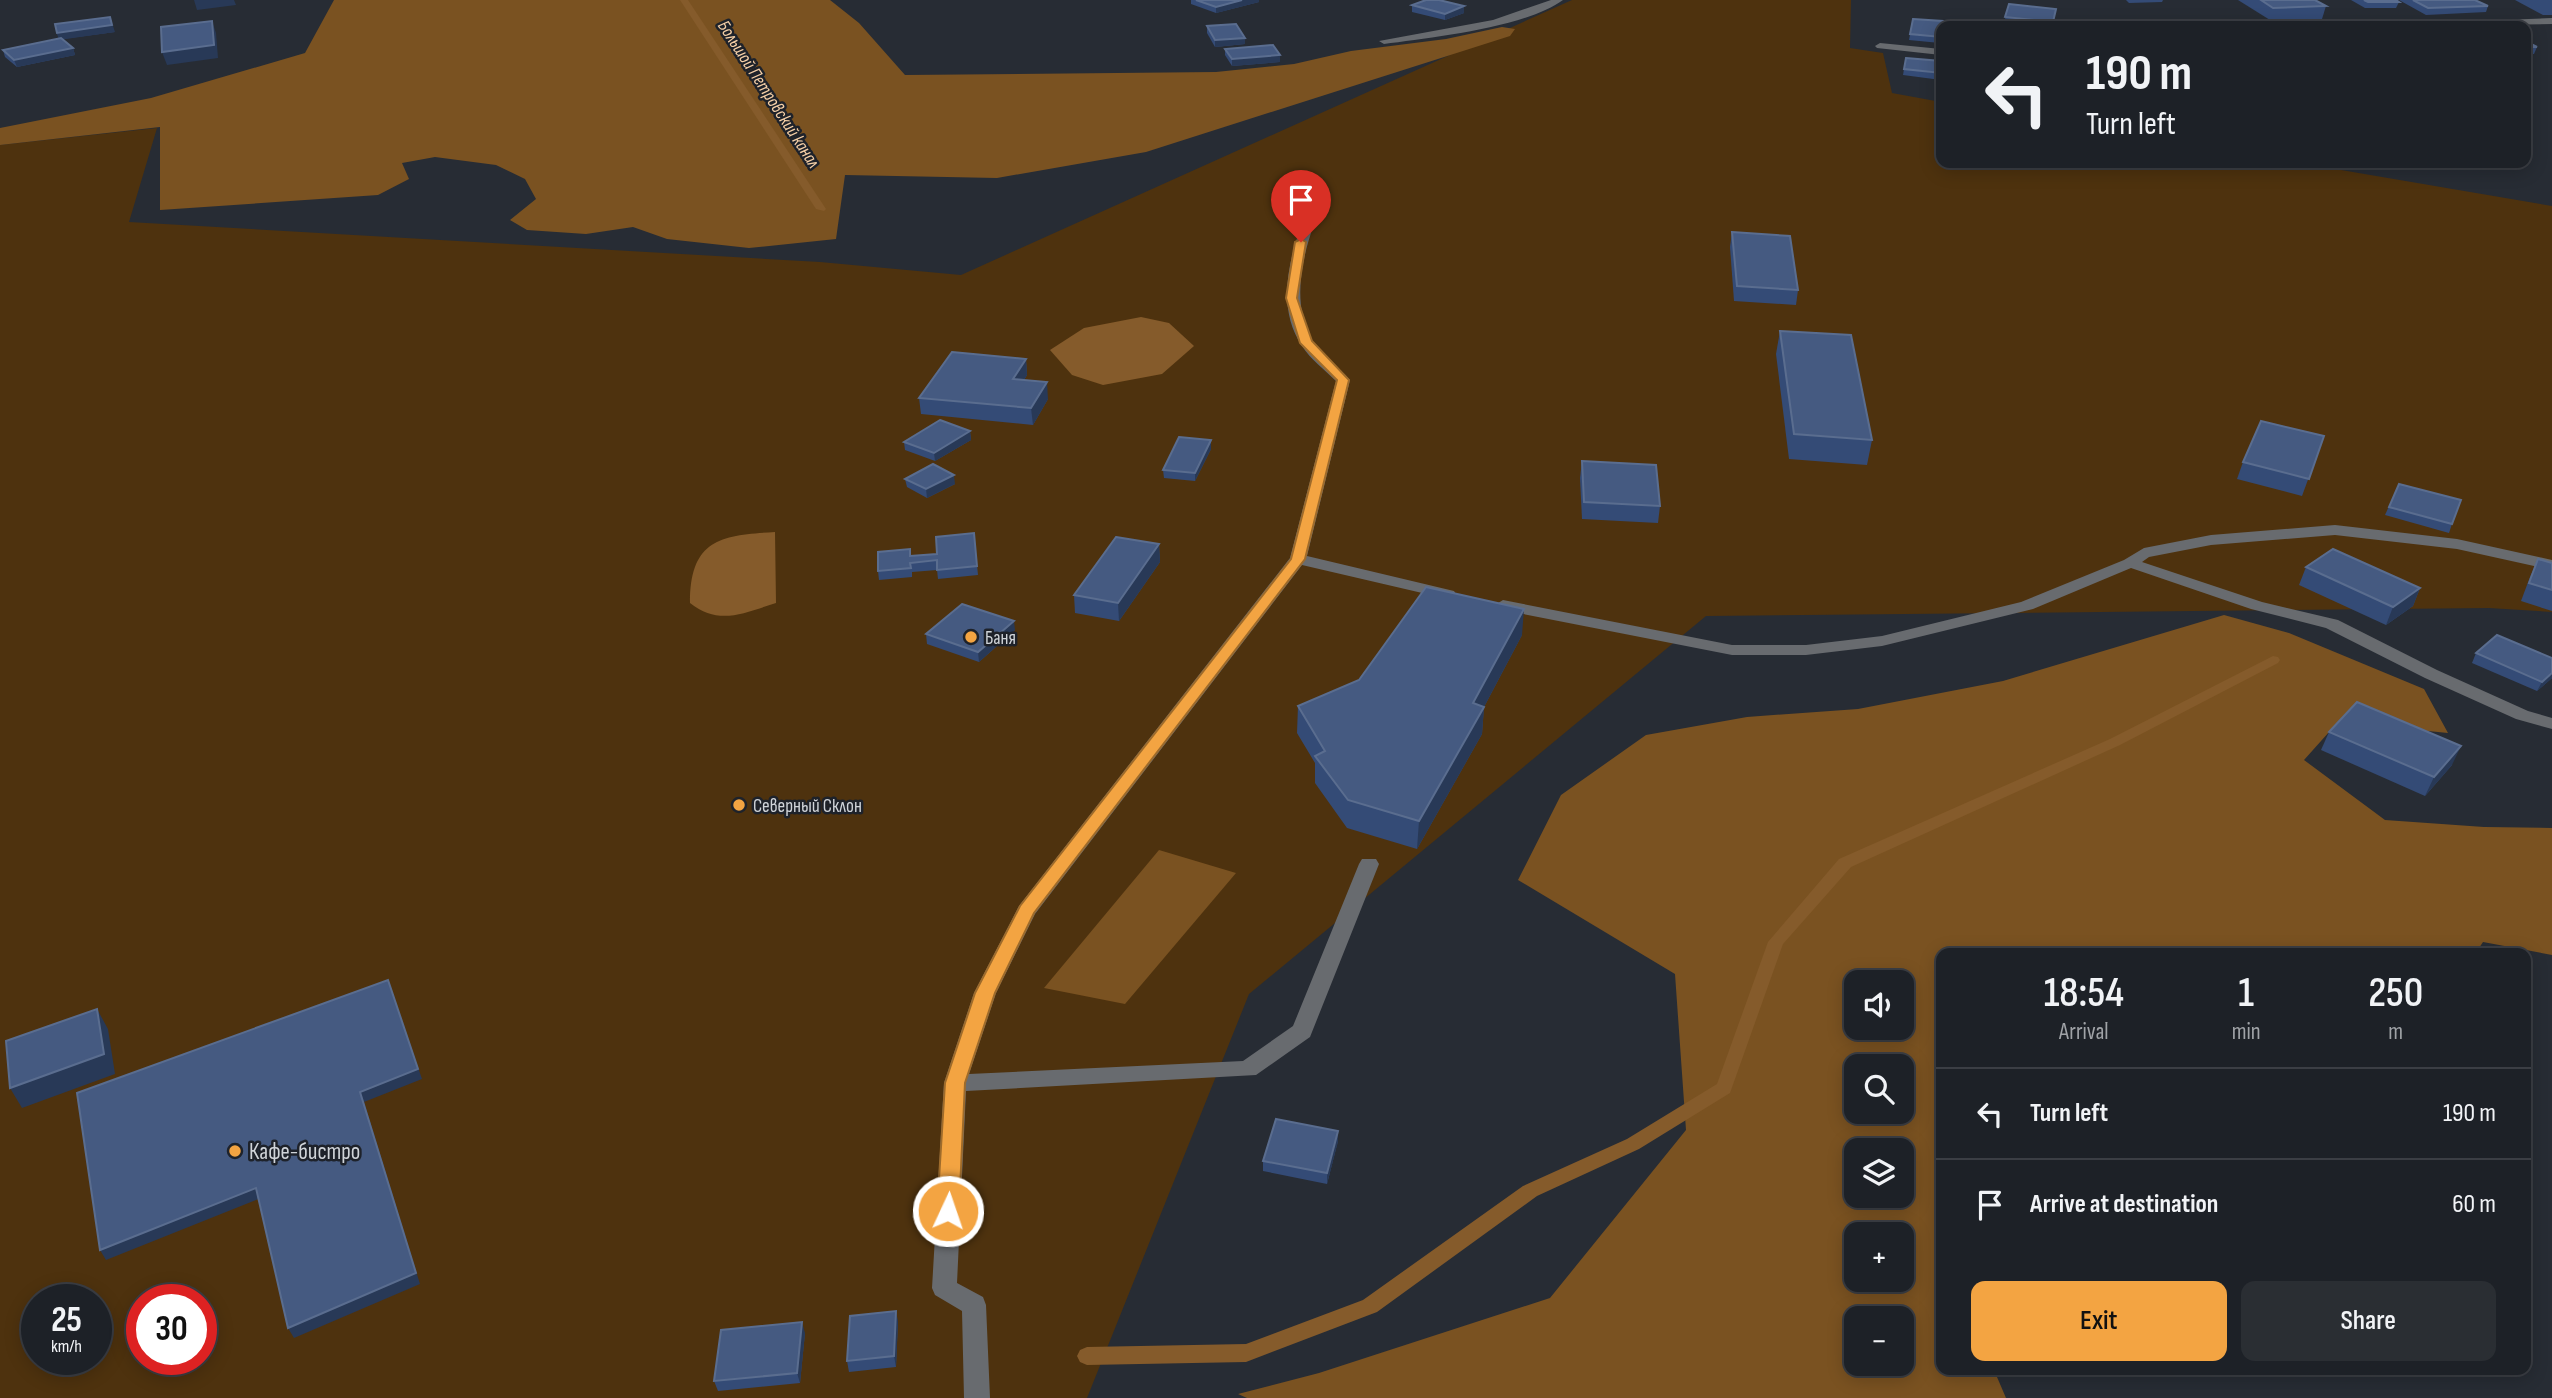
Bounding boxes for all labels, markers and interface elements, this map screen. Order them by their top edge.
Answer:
water label: Большой Петровский канал [713,17,824,172]
text: 190 m [2086,45,2192,104]
icon: left [1971,49,2062,140]
text: Turn left [2086,105,2176,144]
pin [1271,170,1331,242]
icon: arrive [1282,181,1320,219]
place label: Баня [985,627,1016,650]
marker: Баня [963,629,979,645]
place label: Северный Склон [753,795,862,818]
marker: Северный Склон [731,797,747,813]
text: 18:54 [2044,968,2124,1019]
text: 1 [2238,968,2254,1019]
text: 250 [2368,968,2423,1019]
map controls [1844,970,1914,1376]
button: sound [1844,970,1914,1040]
text: Arrival [2059,1018,2109,1046]
text: min [2232,1018,2261,1046]
text: m [2388,1018,2403,1046]
button: search [1844,1054,1914,1124]
icon: left [1971,1095,2009,1133]
text: Turn left [2030,1098,2108,1129]
text: 190 m [2443,1098,2496,1129]
place label: Кафе-бистро [249,1138,360,1166]
button: layers [1844,1138,1914,1208]
marker: Кафе-бистро [227,1143,243,1159]
position arrow [911,1174,985,1248]
icon: arrive [1971,1186,2009,1224]
text: Arrive at destination [2030,1189,2218,1220]
text: 60 m [2452,1189,2496,1220]
button: + [1844,1222,1914,1292]
button: Exit [1971,1281,2227,1361]
button: Share [2241,1281,2496,1361]
speed limit sign: 30 [126,1284,217,1375]
text: 25 [51,1299,82,1342]
button: − [1844,1306,1914,1376]
text: km/h [51,1336,82,1357]

